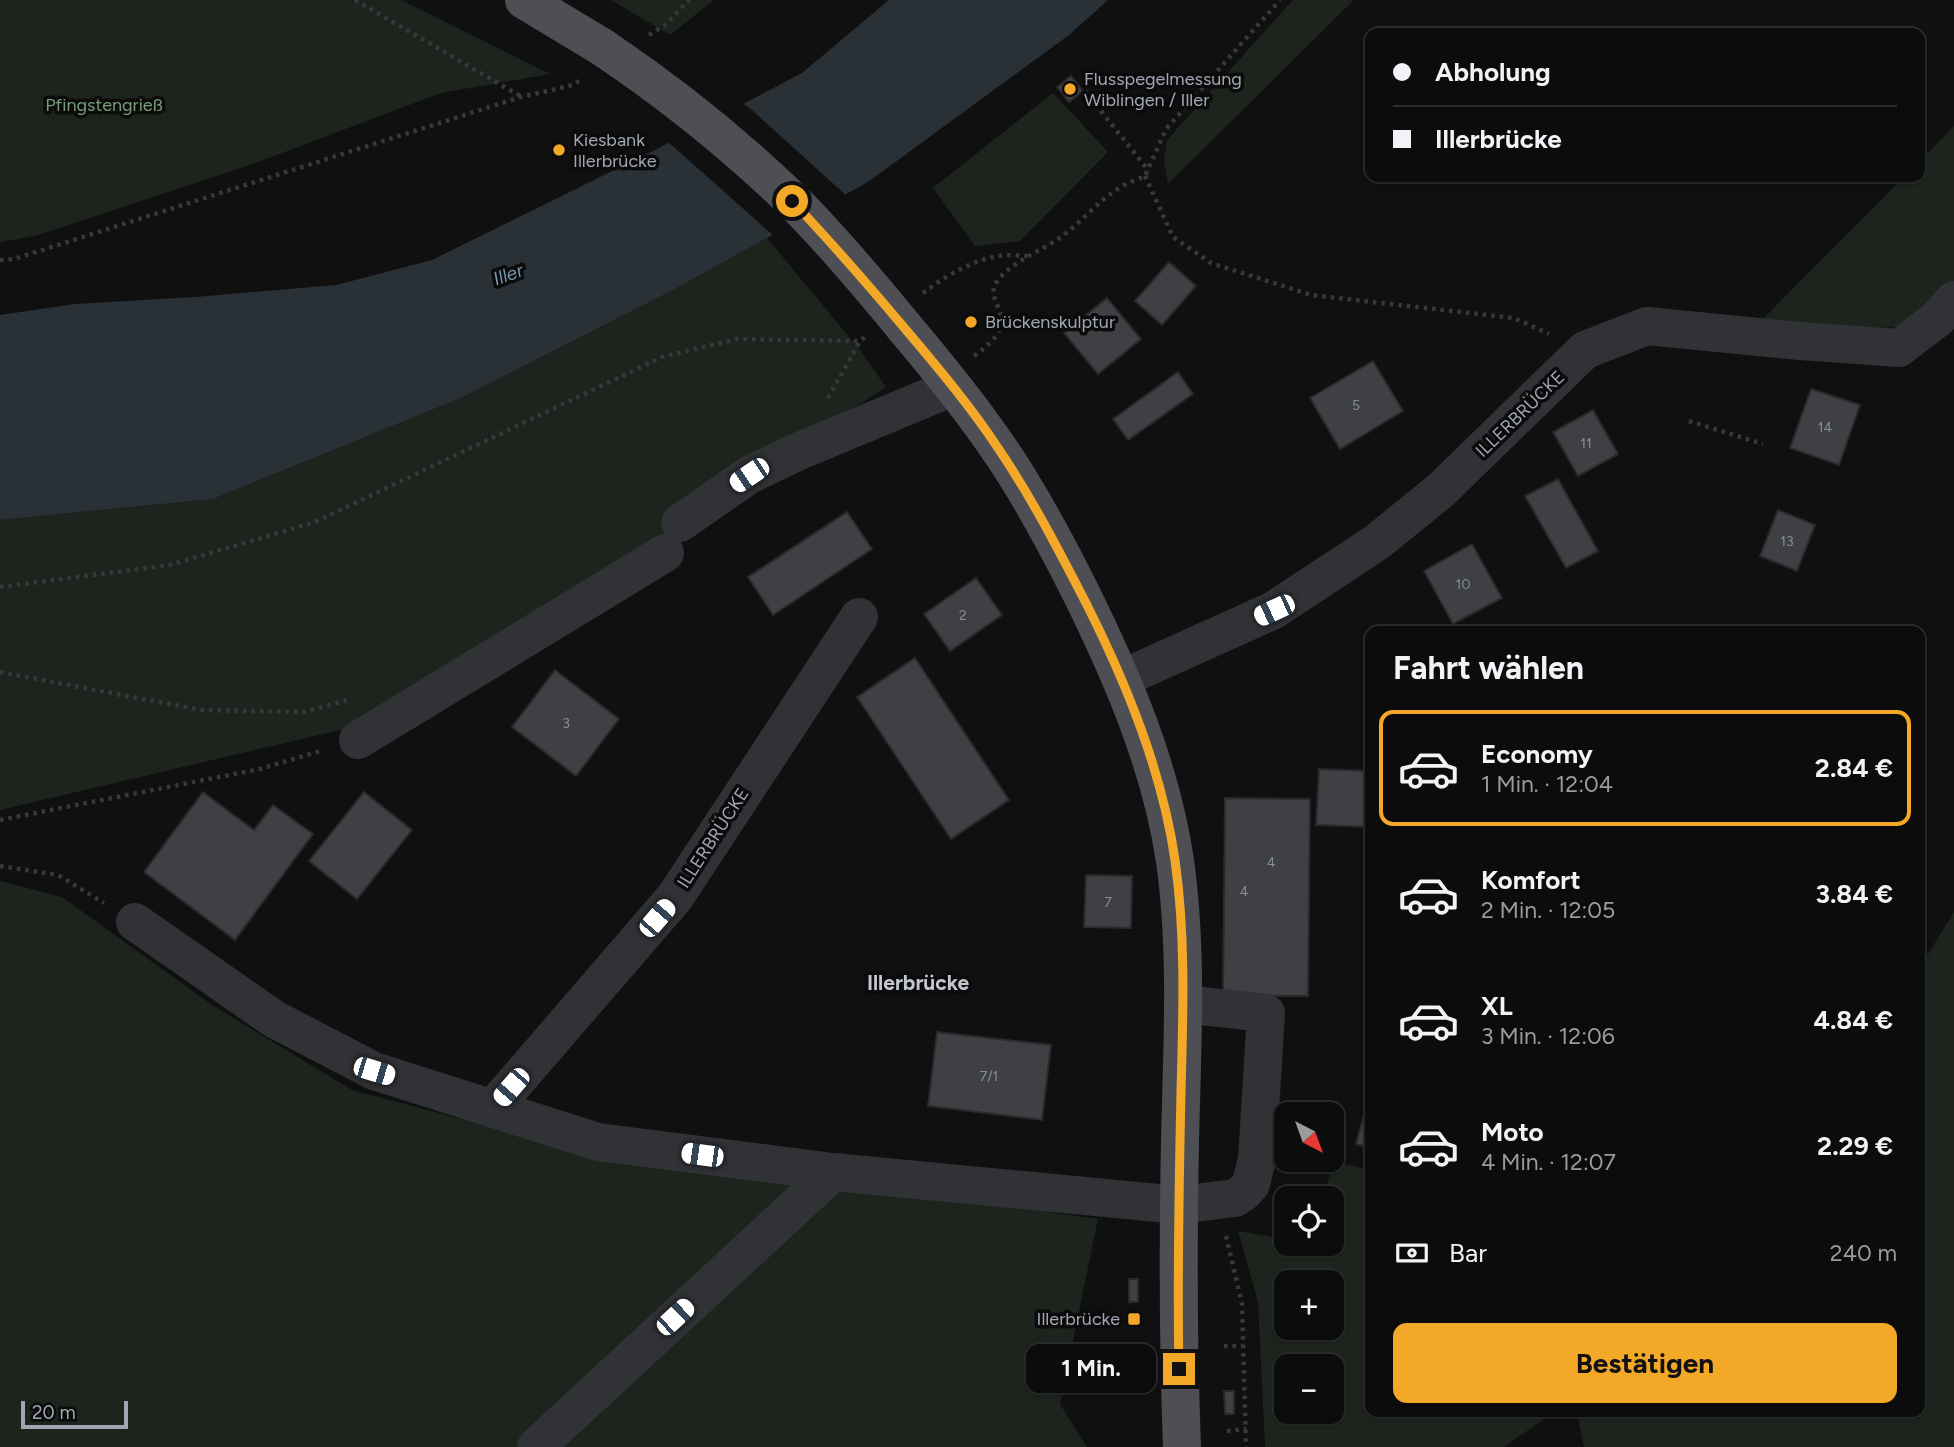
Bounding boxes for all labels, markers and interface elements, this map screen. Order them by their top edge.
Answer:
text: Abholung [1435,56,1551,88]
place label: Flusspegelmessung Wiblingen / Iller [1084,68,1242,111]
marker: Flusspegelmessung Wiblingen / Iller [1062,81,1078,97]
park label: Pfingstengrieß [45,94,163,116]
text: Illerbrücke [1435,123,1562,155]
place label: Kiesbank Illerbrücke [573,129,657,172]
marker: Kiesbank Illerbrücke [551,142,567,158]
route start [776,185,808,217]
water label: Iller [490,258,527,290]
place label: Brückenskulptur [985,311,1115,333]
marker: Brückenskulptur [963,314,979,330]
street label: ILLERBRÜCKE [1471,366,1569,462]
house number: 5 [1352,397,1360,414]
house number: 14 [1818,419,1833,436]
house number: 11 [1580,435,1592,452]
car [726,455,773,495]
house number: 13 [1780,533,1794,550]
house number: 10 [1456,576,1470,593]
car [1251,592,1298,628]
house number: 2 [959,607,967,624]
text: Fahrt wählen [1393,649,1584,687]
house number: 3 [562,715,570,732]
icon: car [1397,737,1460,800]
text: Economy [1481,738,1593,770]
text: 2.84 € [1815,752,1893,784]
text: 1 Min. · 12:04 [1481,770,1613,798]
street label: ILLERBRÜCKE [672,784,754,892]
house number: 4 [1267,854,1276,871]
icon: car [1397,863,1460,926]
text: Komfort [1481,864,1581,896]
text: 3.84 € [1815,878,1893,910]
house number: 4 [1240,883,1249,900]
house number: 7 [1104,894,1112,911]
car [636,895,679,941]
text: 2 Min. · 12:05 [1481,896,1615,924]
district label: Illerbrücke [867,970,969,995]
icon: car [1397,989,1460,1052]
text: XL [1481,990,1513,1022]
text: 4.84 € [1813,1004,1893,1036]
text: 3 Min. · 12:06 [1481,1022,1615,1050]
car [351,1055,398,1087]
car [490,1064,533,1110]
house number: 7/1 [980,1068,998,1085]
north arrow [1274,1102,1344,1172]
map controls [1274,1102,1344,1424]
icon: car [1397,1115,1460,1178]
text: Moto [1481,1116,1544,1148]
text: 2.29 € [1817,1130,1893,1162]
car [680,1142,725,1168]
text: 4 Min. · 12:07 [1481,1148,1616,1176]
button: locate [1274,1186,1344,1256]
icon: cash [1393,1234,1431,1272]
text: Bar [1449,1237,1487,1269]
text: 240 m [1830,1239,1897,1267]
button: + [1274,1270,1344,1340]
car [653,1295,698,1339]
place label: Illerbrücke [1037,1308,1120,1330]
marker: Illerbrücke [1126,1311,1142,1327]
button: Bestätigen [1393,1323,1897,1403]
callout: 1 Min. [1025,1344,1154,1394]
route end [1163,1353,1195,1385]
text: 1 Min. [1061,1354,1121,1382]
button: − [1274,1354,1344,1424]
scale bar [21,1398,128,1430]
text: 20 m [32,1401,76,1424]

